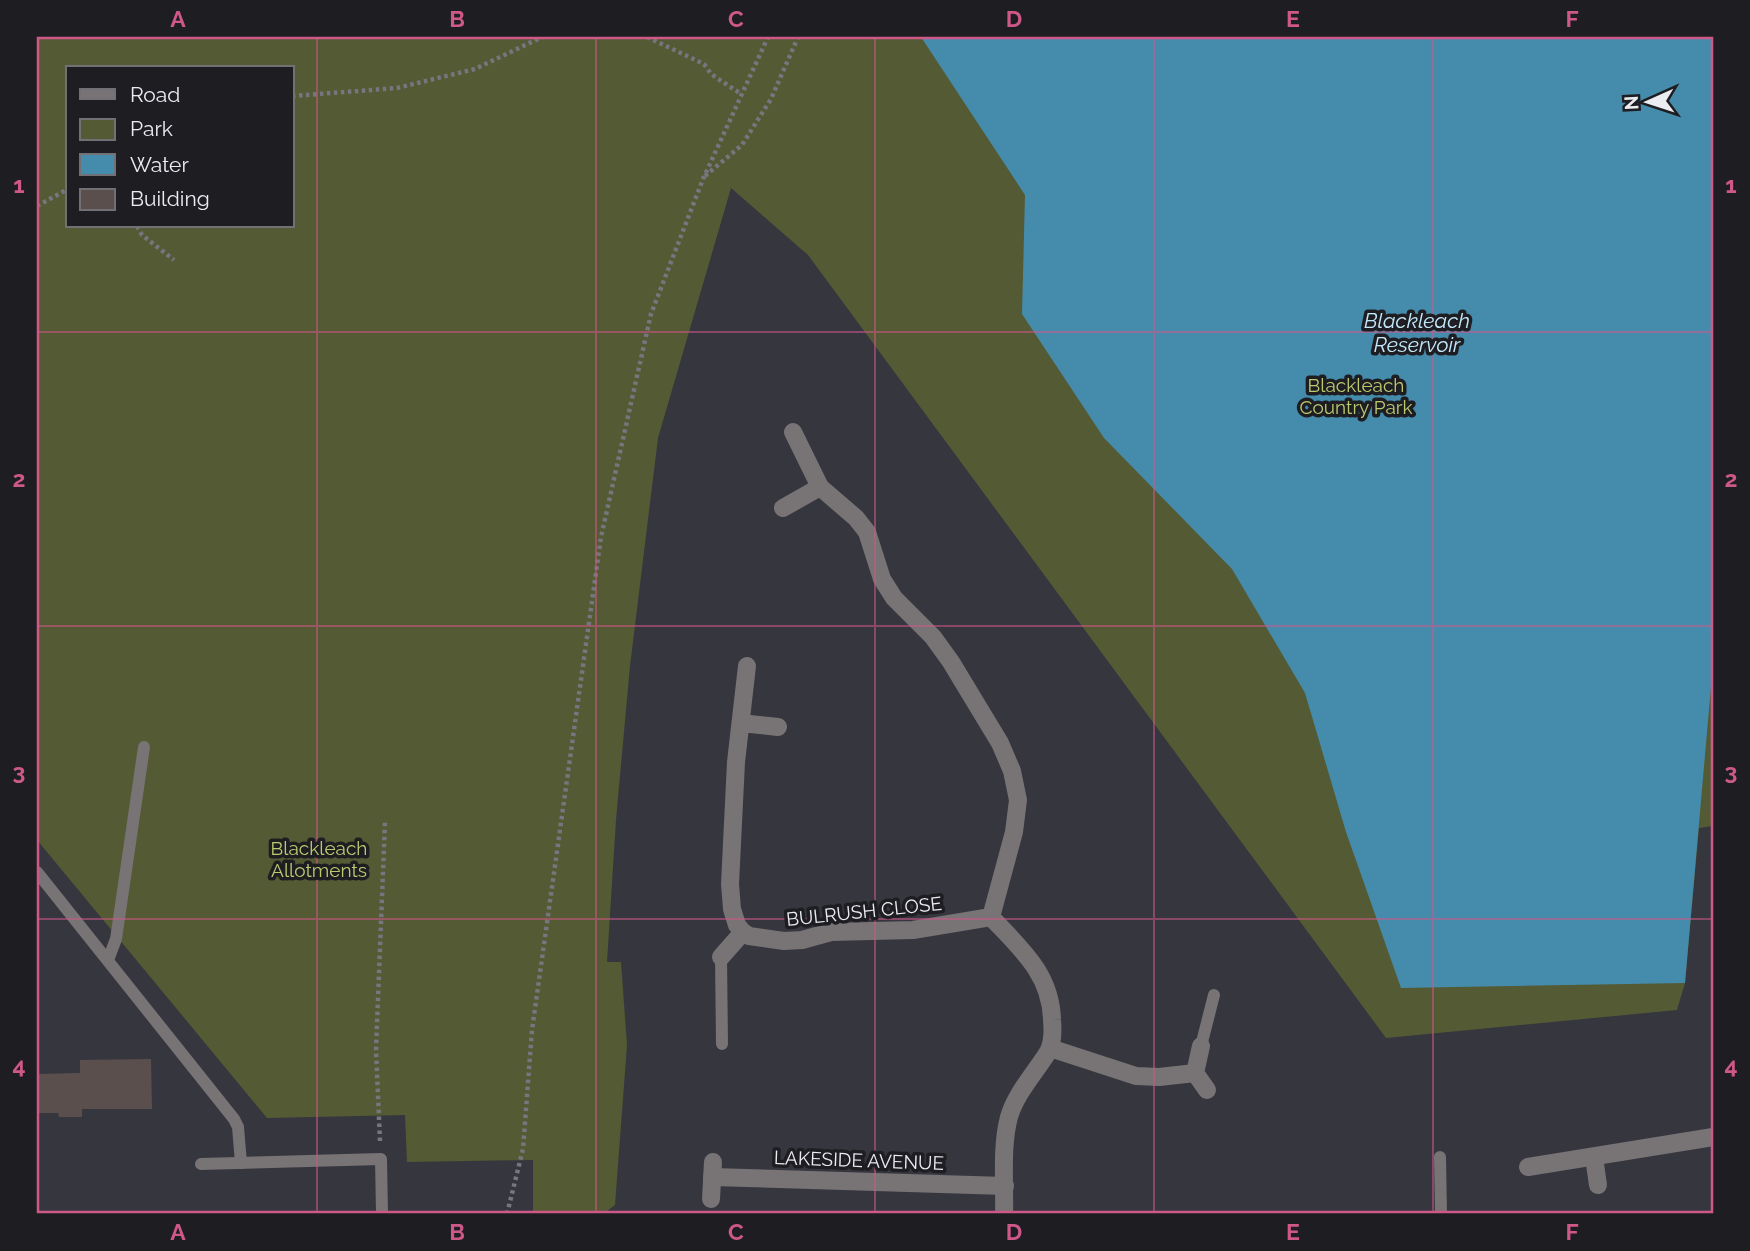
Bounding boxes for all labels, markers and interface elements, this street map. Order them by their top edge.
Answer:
text: A [170,5,186,32]
text: B [449,5,465,32]
text: C [728,5,744,32]
text: D [1006,5,1022,32]
text: E [1286,5,1300,32]
text: F [1565,5,1579,32]
legend [66,66,294,228]
north arrow [1614,66,1684,136]
text: Road [130,82,180,107]
text: N [1620,95,1642,111]
text: Park [130,116,173,141]
text: Water [130,152,189,177]
text: 1 [13,171,25,198]
text: 1 [1725,171,1737,198]
text: Building [130,186,210,211]
water label: Blackleach Reservoir [1364,308,1470,357]
park label: Blackleach Country Park [1299,374,1413,418]
text: 2 [13,465,25,492]
text: 2 [1725,465,1737,492]
text: 3 [13,758,25,785]
text: 3 [1725,758,1737,785]
park label: Blackleach Allotments [271,837,367,881]
street label: BULRUSH CLOSE [785,892,943,930]
text: 4 [12,1052,26,1079]
text: 4 [1724,1052,1738,1079]
street label: LAKESIDE AVENUE [774,1146,944,1174]
text: A [170,1218,186,1245]
text: B [449,1218,465,1245]
text: C [728,1218,744,1245]
text: D [1006,1218,1022,1245]
text: E [1286,1218,1300,1245]
text: F [1565,1218,1579,1245]

